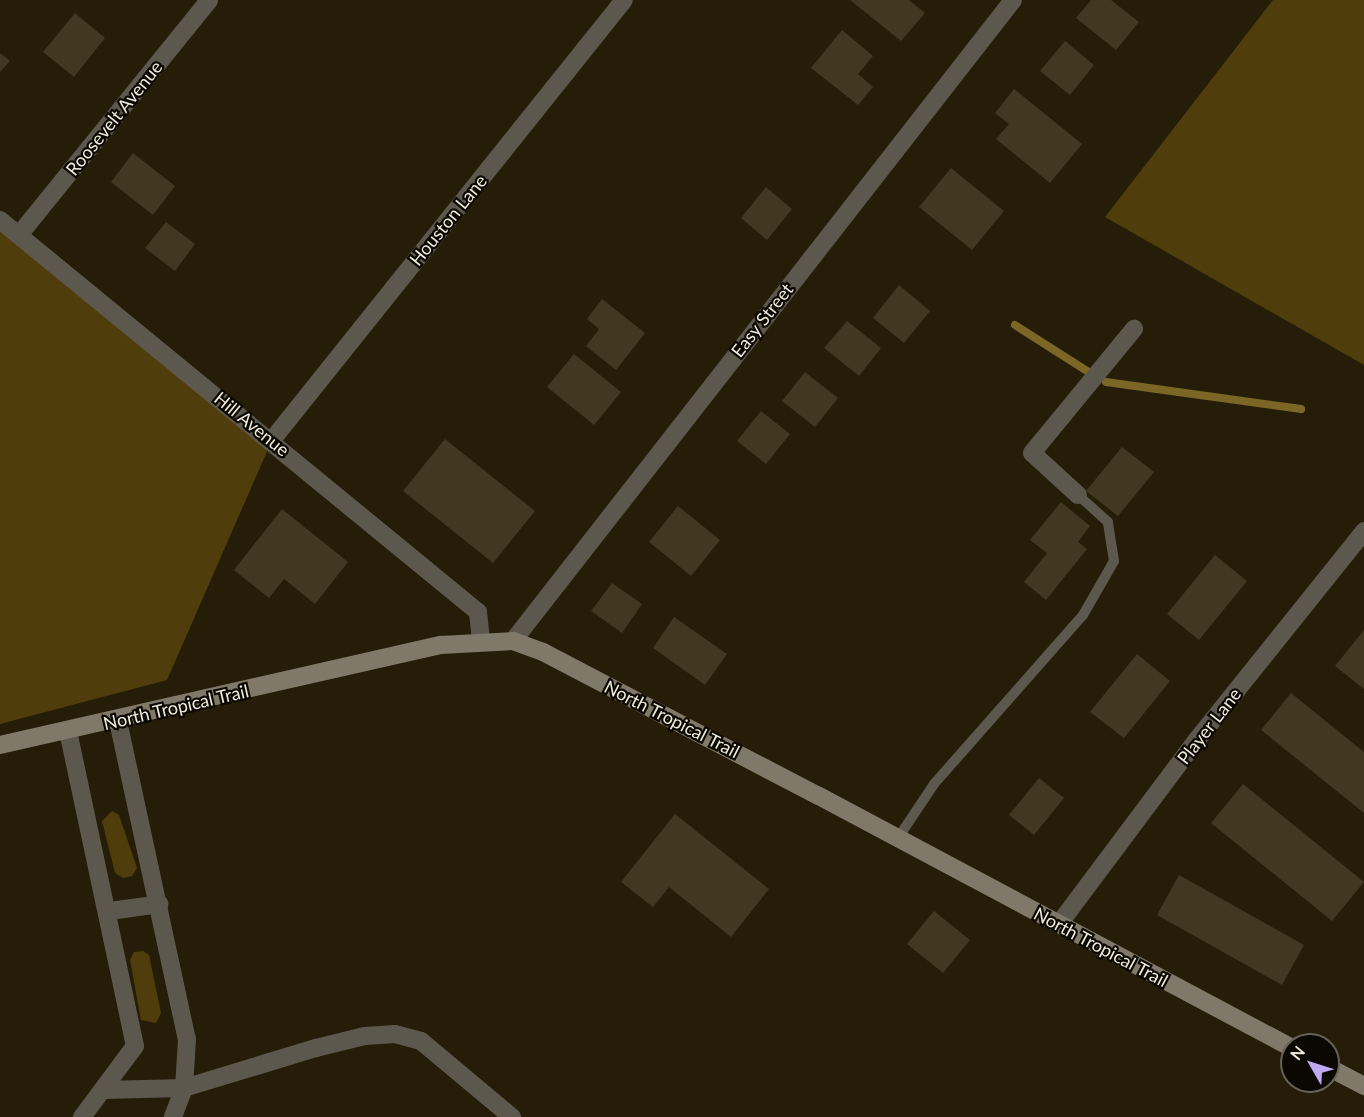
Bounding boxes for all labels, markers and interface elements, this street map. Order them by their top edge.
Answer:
street label: Roosevelt Avenue [61,56,167,180]
street label: Houston Lane [405,170,491,270]
street label: Easy Street [726,279,798,361]
street label: Hill Avenue [210,387,294,461]
street label: North Tropical Trail [600,675,744,763]
street label: North Tropical Trail [101,680,251,734]
street label: Player Lane [1172,683,1246,769]
street label: North Tropical Trail [1030,902,1172,992]
north arrow [1280,1033,1340,1093]
text: N [1286,1042,1308,1063]

